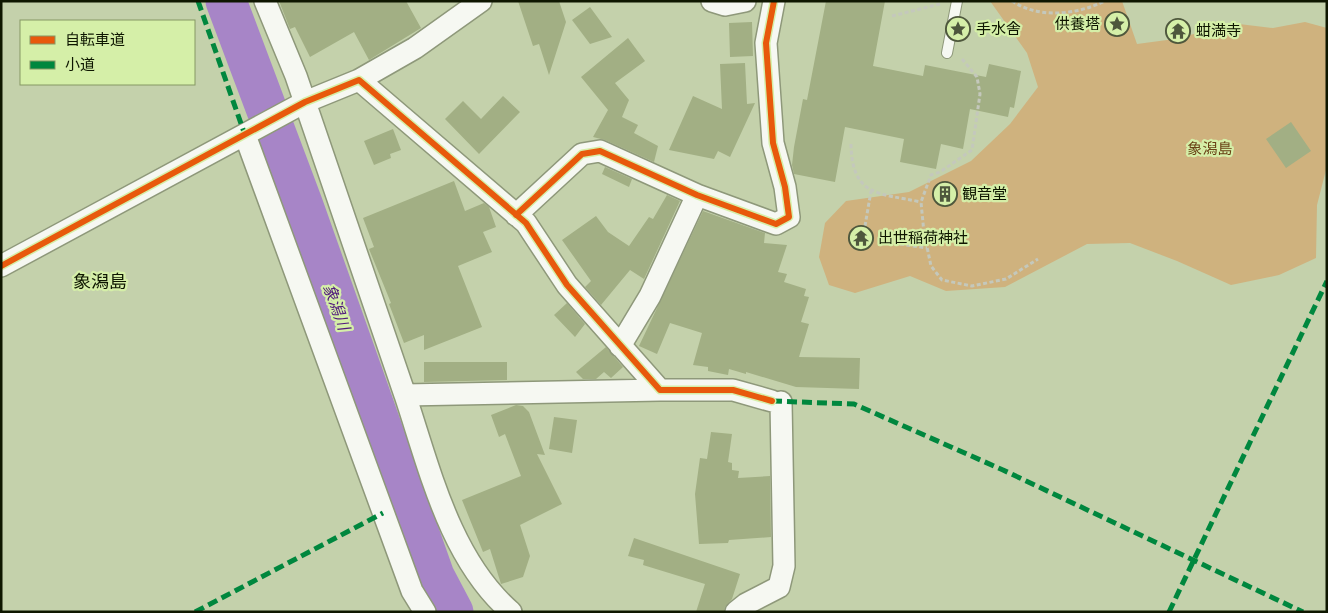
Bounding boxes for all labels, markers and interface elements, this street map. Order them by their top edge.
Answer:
place icon: 供養塔 [1104,11,1130,37]
place label: 供養塔 [1055,14,1100,33]
place icon: 手水舎 [945,16,971,42]
temple icon: 蚶満寺 [1165,18,1191,44]
place label: 手水舎 [976,19,1021,38]
legend [20,20,195,85]
place label: 蚶満寺 [1196,21,1241,40]
text: 自転車道 [65,30,125,49]
text: 小道 [65,55,95,74]
park label: 象潟島 [1187,139,1233,158]
building icon: 観音堂 [932,181,958,207]
place label: 観音堂 [962,184,1007,203]
temple icon: 出世稲荷神社 [848,225,874,251]
place label: 出世稲荷神社 [878,228,968,247]
district label: 象潟島 [73,271,127,293]
water label: 象潟川 [319,281,354,335]

